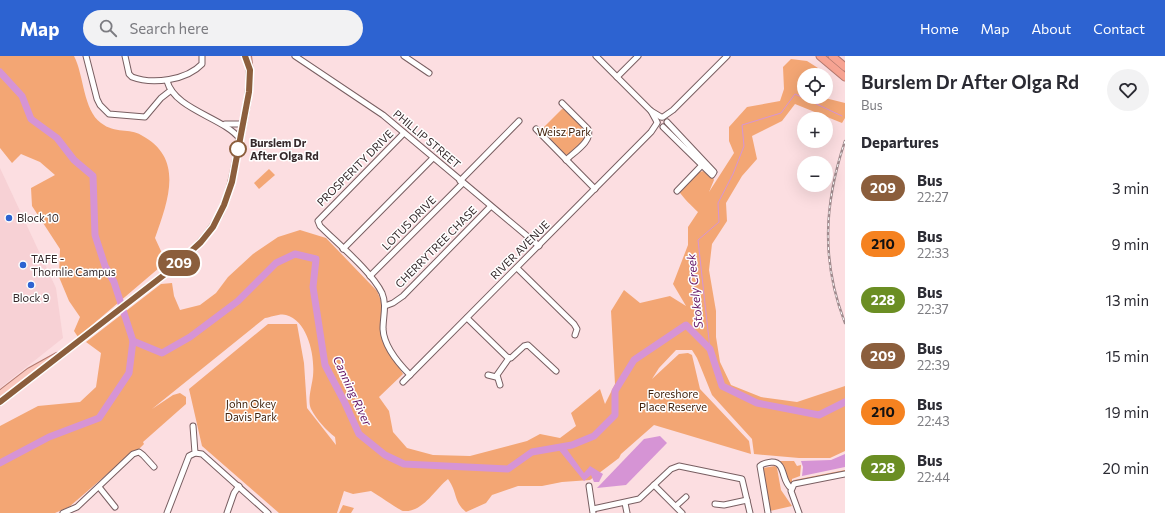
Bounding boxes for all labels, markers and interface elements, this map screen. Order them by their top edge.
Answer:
search box [83,10,363,46]
text: Map [20,17,59,40]
icon: search [97,17,119,39]
text: Search here [129,19,209,37]
text: Home [920,20,959,37]
text: Map [981,20,1009,37]
text: About [1031,20,1071,37]
text: Contact [1093,20,1145,37]
map controls [797,68,833,192]
button: locate [797,68,833,104]
button: heart [1107,69,1149,111]
text: Burslem Dr After Olga Rd [861,70,1079,93]
text: Bus [861,97,883,113]
street label: PHILLIP STREET [391,107,464,171]
button: + [797,112,833,148]
park label: Weisz Park [537,125,591,138]
street label: PROSPERITY DRIVE [314,127,395,208]
text: Departures [861,133,939,151]
place label: Burslem Dr After Olga Rd [250,136,319,162]
marker: Burslem Dr After Olga Rd [229,140,247,158]
button: − [797,156,833,192]
text: Bus [917,171,942,189]
text: 209 [870,179,896,196]
text: 3 min [1112,179,1149,197]
text: 22:27 [917,189,949,205]
street label: LOTUS DRIVE [379,193,438,252]
street label: CHERRYTREE CHASE [392,203,479,290]
place label: Block 10 [17,211,59,224]
marker: Block 10 [4,213,14,223]
street label: RIVER AVENUE [488,218,552,282]
text: Bus [917,227,942,245]
text: 210 [871,235,895,252]
text: 9 min [1111,235,1149,253]
text: 22:33 [917,245,949,261]
line badge: 209 [156,250,202,276]
place label: TAFE - Thornlie Campus [31,252,116,278]
water label: Stokely Creek [683,253,705,329]
text: 209 [166,254,192,271]
marker: TAFE - Thornlie Campus [18,260,28,270]
marker: Block 9 [26,280,36,290]
text: Bus [917,283,942,301]
place label: Block 9 [13,291,50,304]
text: 228 [871,291,895,308]
text: 13 min [1106,291,1149,309]
text: 22:37 [917,301,949,317]
text: Bus [917,339,942,357]
text: 209 [870,347,896,364]
text: 15 min [1106,347,1149,365]
water label: Canning River [331,353,376,429]
text: 22:39 [917,357,950,373]
park label: Foreshore Place Reserve [639,387,707,413]
text: Bus [917,395,942,413]
park label: John Okey Davis Park [225,397,277,423]
text: 210 [871,403,895,420]
text: 19 min [1105,403,1149,421]
text: 22:43 [917,413,950,429]
text: Bus [917,451,942,469]
text: 228 [871,459,895,476]
text: 20 min [1103,459,1149,477]
text: 22:44 [917,469,950,485]

